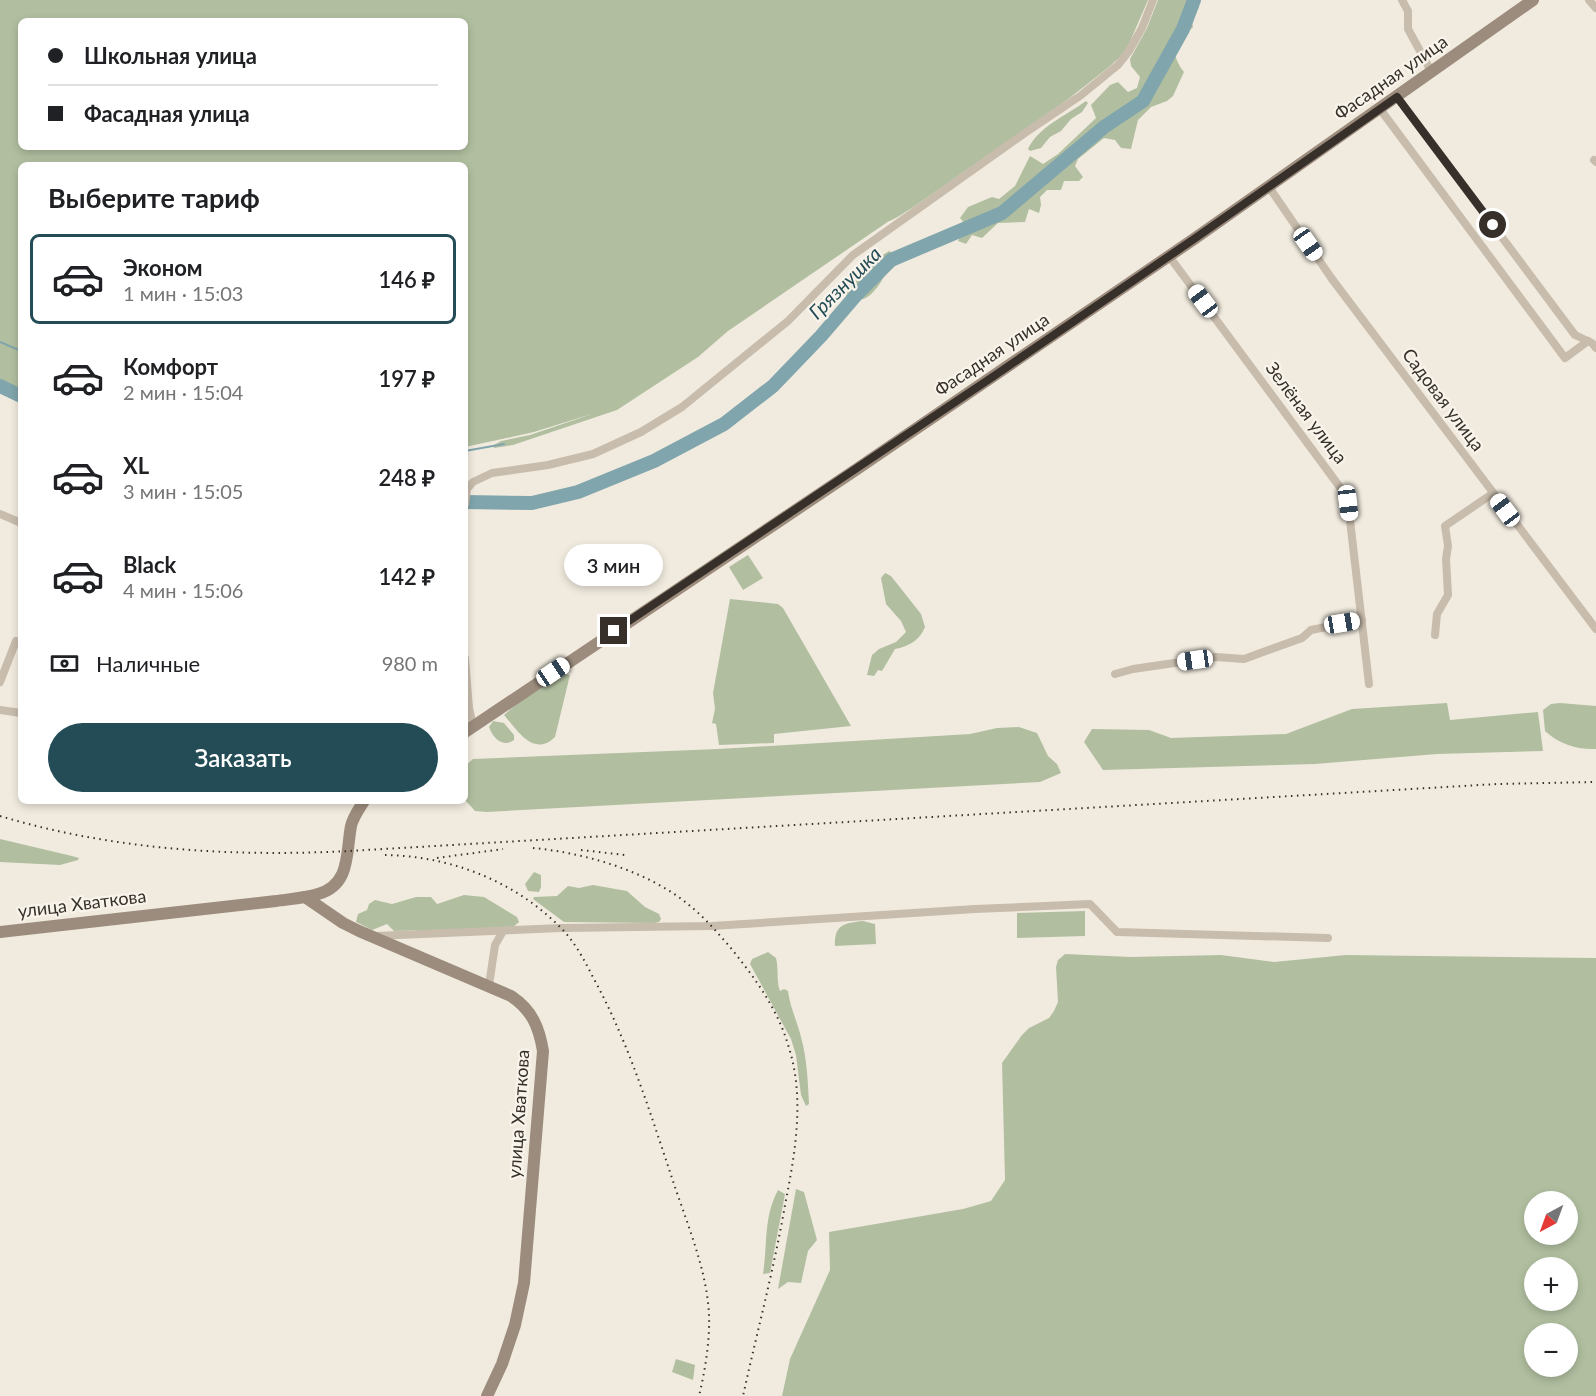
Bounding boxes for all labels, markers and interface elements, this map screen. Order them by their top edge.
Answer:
street label: Фасадная улица [1330,30,1451,124]
text: Школьная улица [84,42,257,69]
text: Фасадная улица [84,100,250,127]
text: Выберите тариф [48,181,260,214]
route start [1479,211,1506,238]
car [1290,224,1326,264]
water label: Грязнушка [803,241,885,323]
icon: car [51,252,105,306]
text: Эконом [123,254,203,281]
text: 146 ₽ [378,266,435,293]
text: 1 мин · 15:03 [123,281,243,305]
car [1185,281,1221,321]
street label: Фасадная улица [930,308,1053,401]
street label: Садовая улица [1398,344,1490,455]
icon: car [51,351,105,405]
text: Комфорт [123,353,218,380]
street label: Зелёная улица [1261,357,1352,468]
text: 197 ₽ [378,365,435,392]
text: 2 мин · 15:04 [123,380,243,404]
icon: car [51,450,105,504]
text: XL [123,452,149,479]
text: 248 ₽ [378,464,435,491]
text: 3 мин · 15:05 [123,479,243,503]
car [1337,484,1359,522]
car [1487,490,1523,530]
callout: 3 мин [564,544,664,586]
icon: car [51,549,105,603]
text: Black [123,551,176,578]
text: 3 мин [587,553,640,577]
text: 142 ₽ [378,563,435,590]
text: 4 мин · 15:06 [123,578,243,602]
car [1323,611,1361,635]
route end [600,617,627,644]
icon: cash [48,647,81,680]
car [1176,649,1214,671]
text: Наличные [96,650,200,677]
text: 980 m [382,651,438,675]
car [533,654,573,690]
button: Заказать [48,723,438,792]
street label: улица Хваткова [16,884,147,922]
street label: улица Хваткова [503,1049,533,1179]
north arrow [1524,1191,1578,1245]
map controls [1524,1191,1578,1377]
button: + [1524,1257,1578,1311]
button: − [1524,1323,1578,1377]

